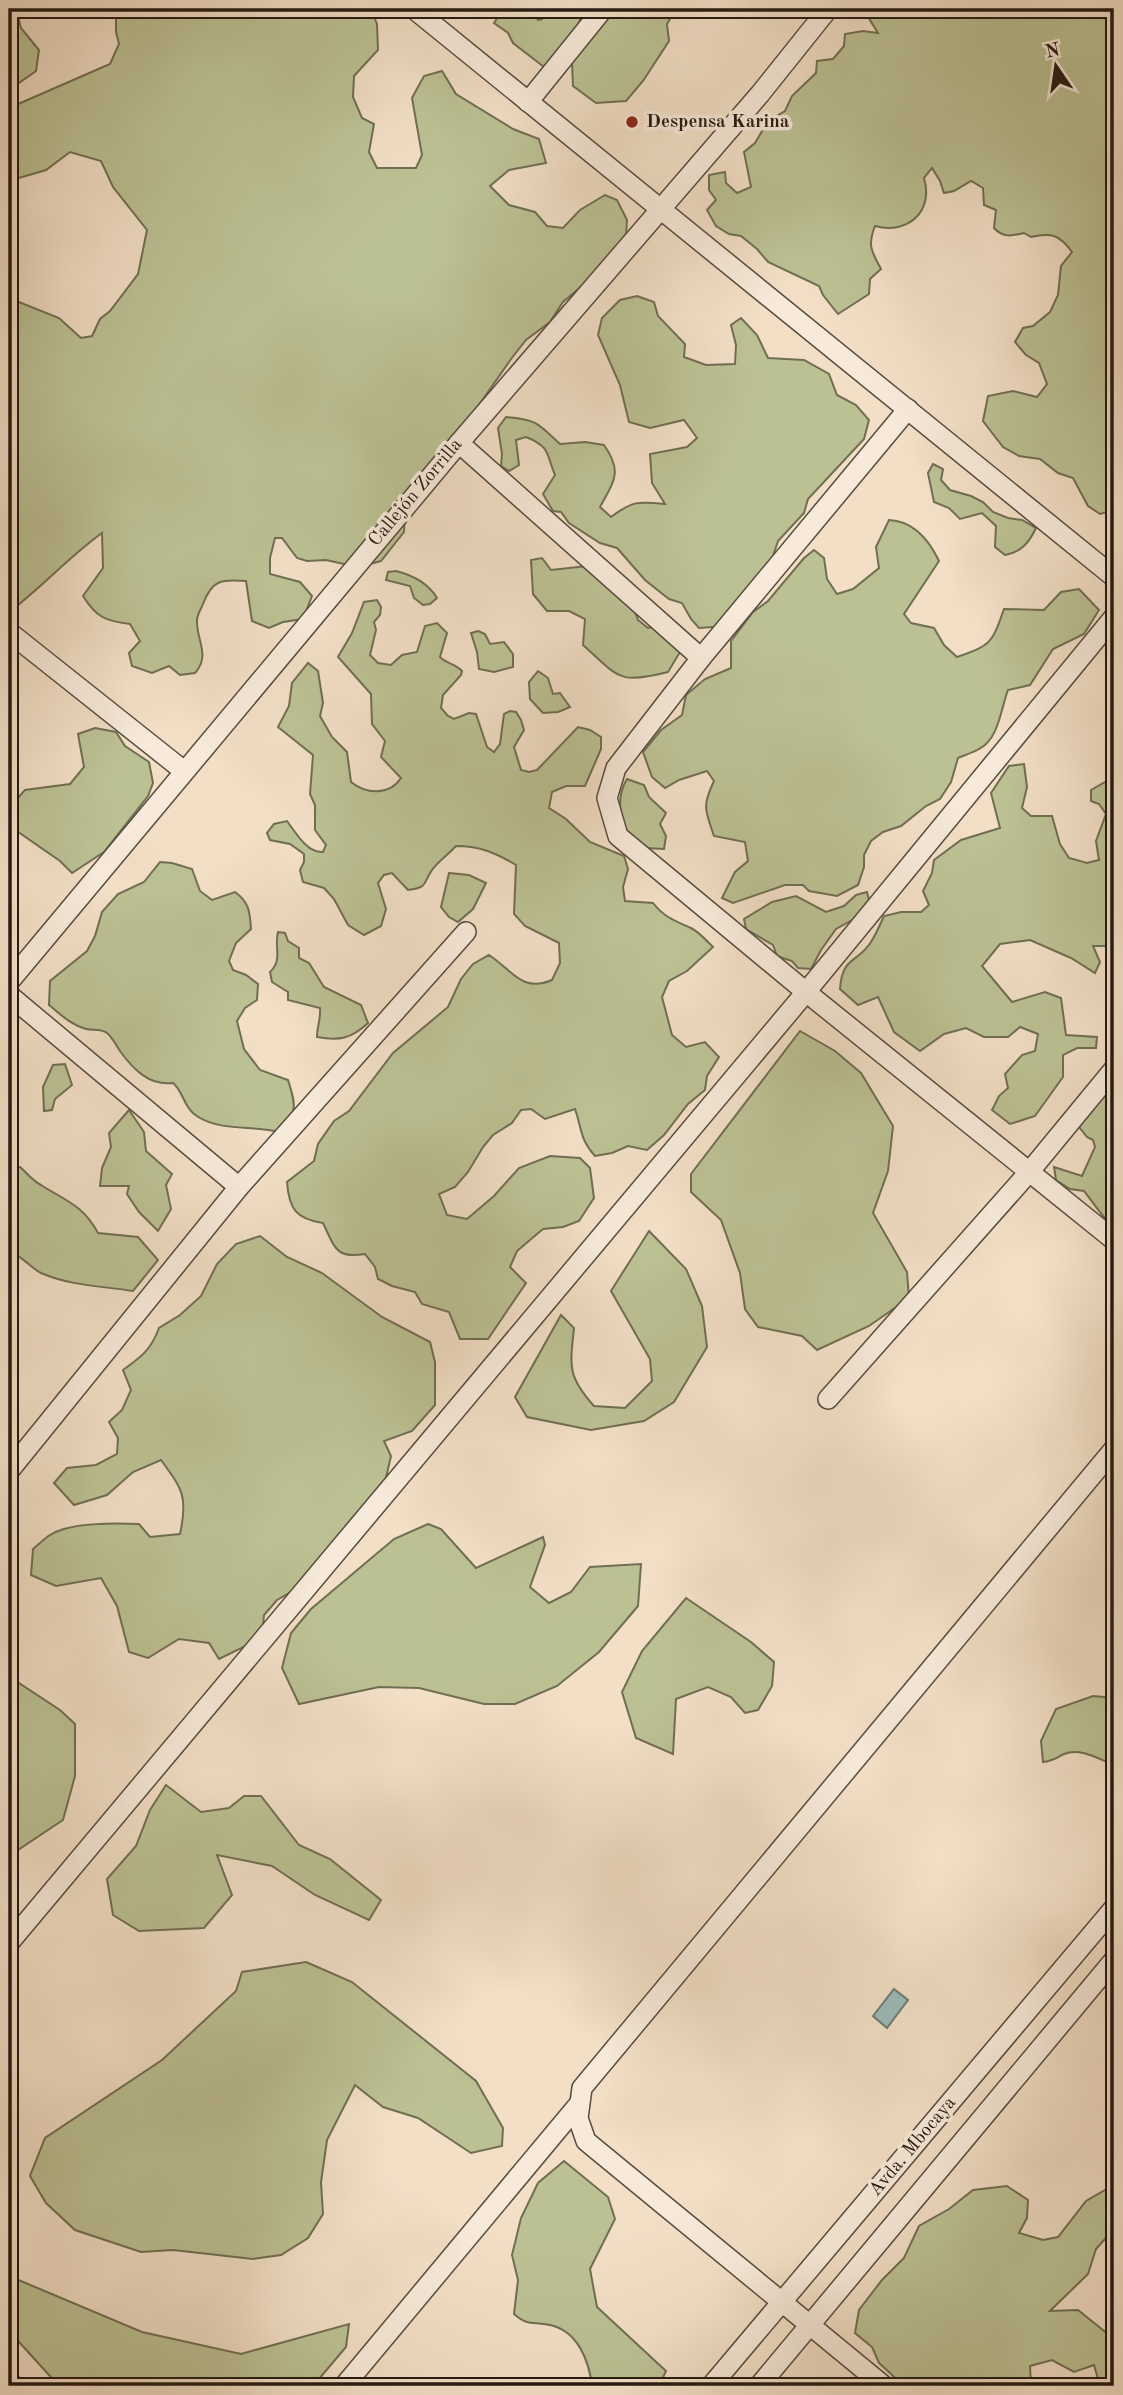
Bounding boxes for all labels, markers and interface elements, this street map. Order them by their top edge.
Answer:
north arrow [1021,32,1092,102]
text: N [1044,41,1062,63]
place label: Despensa Karina [646,113,790,132]
marker: Despensa Karina [624,114,640,130]
street label: Callejón Zorrilla [366,435,467,551]
street label: Avda. Mbocaya [866,2093,960,2200]

